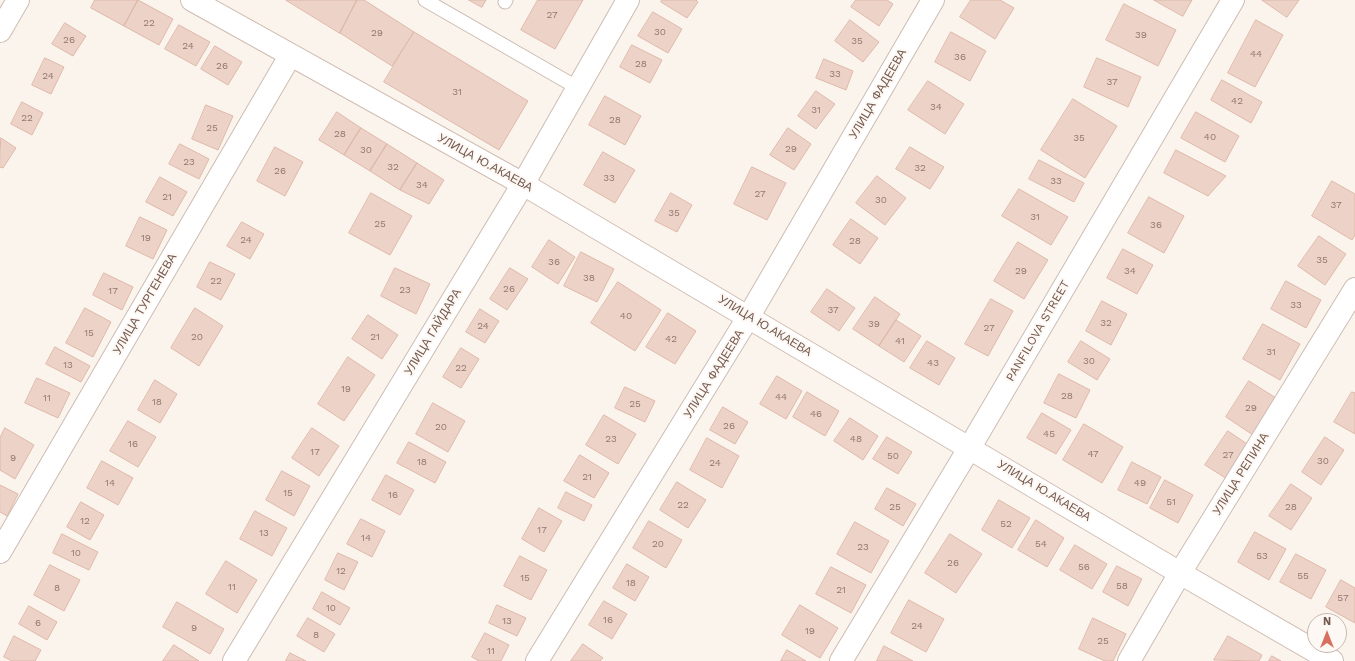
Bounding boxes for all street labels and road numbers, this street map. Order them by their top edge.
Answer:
street label: УЛИЦА ФАДЕЕВА [846,46,910,142]
street label: УЛИЦА Ю.АКАЕВА [435,131,535,195]
street label: УЛИЦА ТУРГЕНЕВА [110,251,180,357]
street label: PANFILOVA STREET [1003,278,1073,384]
street label: УЛИЦА ГАЙДАРА [401,286,465,378]
street label: УЛИЦА Ю.АКАЕВА [716,292,814,360]
street label: УЛИЦА ФАДЕЕВА [681,327,747,421]
street label: УЛИЦА РЕПИНА [1210,430,1272,518]
street label: УЛИЦА Ю.АКАЕВА [995,457,1093,525]

